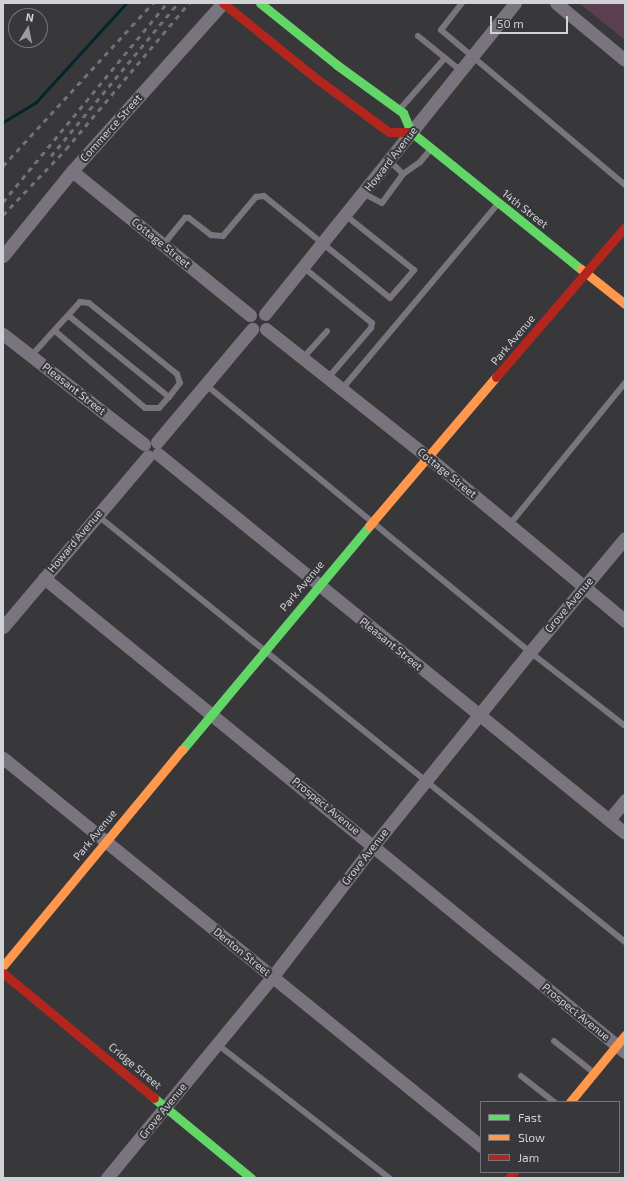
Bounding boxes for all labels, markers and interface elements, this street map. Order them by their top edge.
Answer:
north arrow [8,8,48,48]
scale bar [492,8,570,34]
text: N [25,10,35,24]
text: 50 m [497,16,524,30]
street label: Commerce Street [77,92,145,164]
street label: Howard Avenue [362,124,420,194]
street label: 14th Street [499,187,551,231]
street label: Cottage Street [129,215,193,271]
street label: Park Avenue [488,312,538,368]
street label: Pleasant Street [40,360,108,418]
street label: Cottage Street [415,445,479,501]
street label: Howard Avenue [45,507,105,575]
street label: Park Avenue [277,558,327,614]
street label: Grove Avenue [542,575,596,635]
street label: Pleasant Street [357,615,425,673]
street label: Prospect Avenue [289,775,363,837]
street label: Park Avenue [70,807,120,863]
street label: Grove Avenue [339,826,391,888]
street label: Denton Street [211,925,273,979]
street label: Prospect Avenue [539,981,613,1043]
street label: Cridge Street [106,1040,164,1092]
street label: Grove Avenue [136,1080,190,1142]
legend [480,1101,620,1173]
text: Fast [518,1110,541,1124]
text: Slow [518,1130,545,1144]
text: Jam [518,1150,539,1164]

